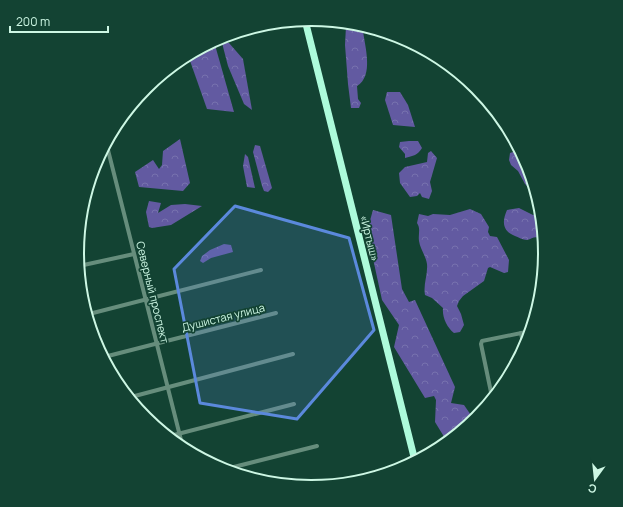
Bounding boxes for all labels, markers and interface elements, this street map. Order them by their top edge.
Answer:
scale bar [10,8,108,34]
text: 200 m [16,13,50,30]
street label: «Иртыш» [357,213,383,263]
street label: Северный проспект [133,239,173,345]
street label: Душистая улица [180,299,266,335]
north arrow [575,459,615,499]
text: С [586,481,598,497]

